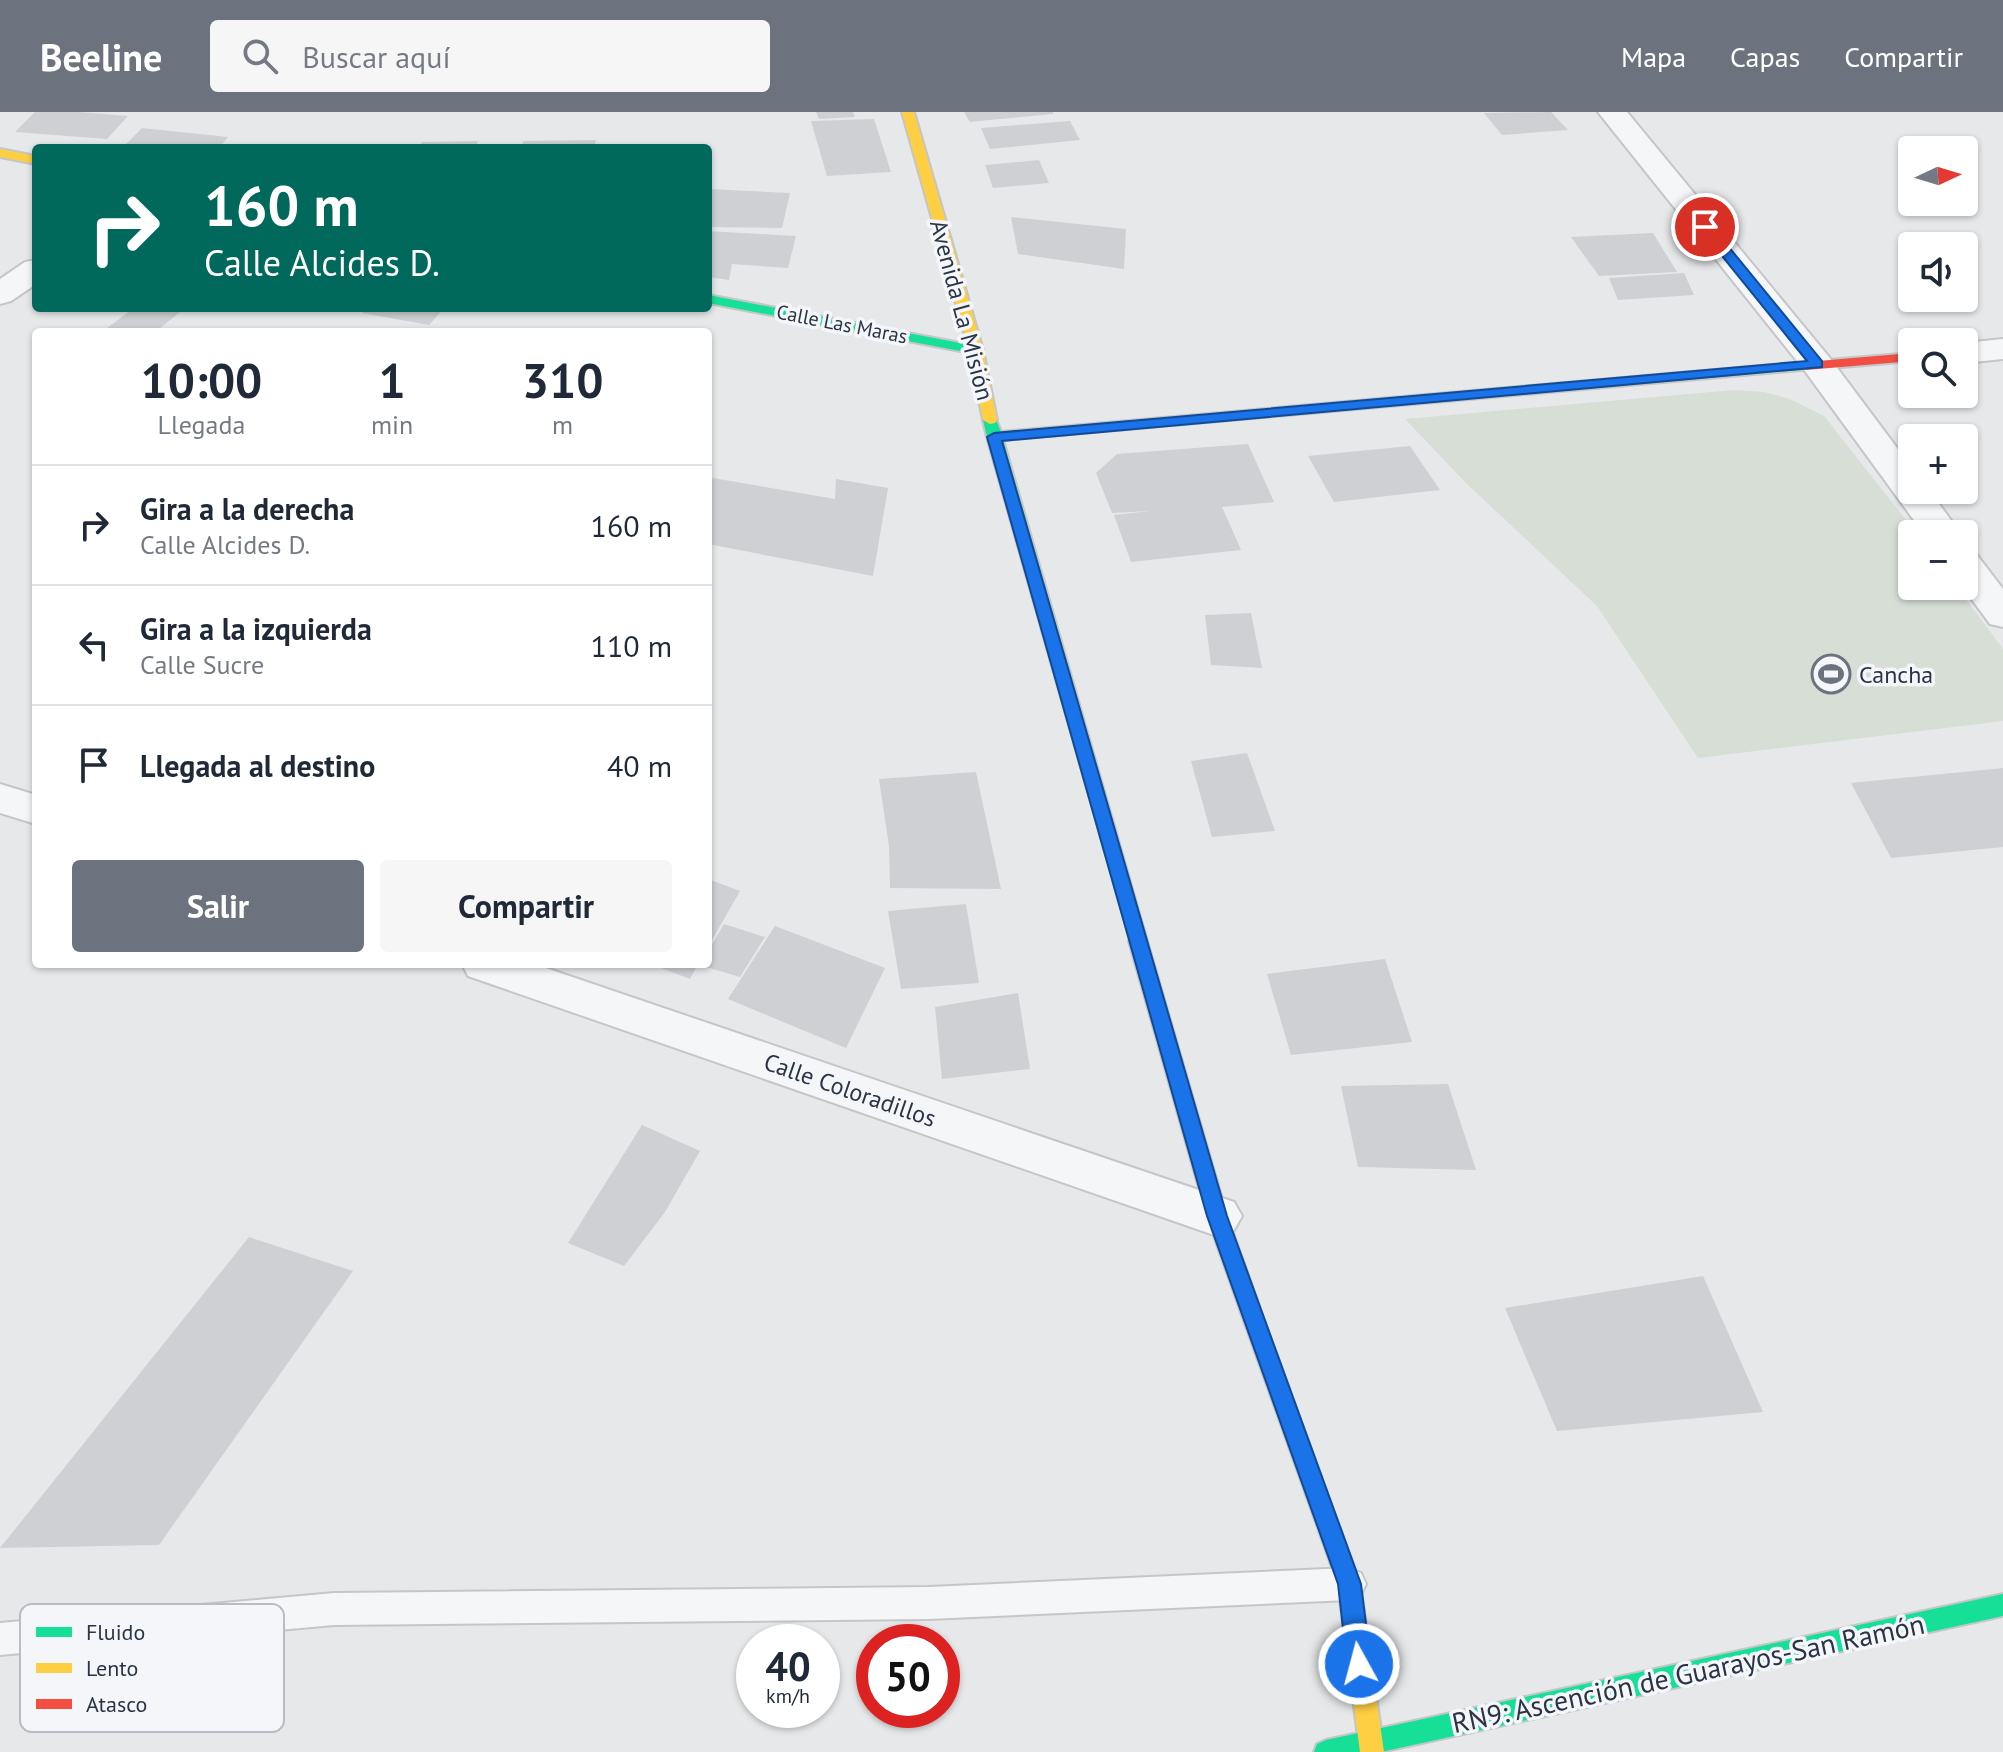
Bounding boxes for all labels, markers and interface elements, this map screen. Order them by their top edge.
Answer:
search box [210,20,770,92]
text: Beeline [40,32,162,81]
icon: search [238,34,282,78]
text: Buscar aquí [302,37,450,76]
text: Mapa [1621,38,1686,75]
text: Capas [1730,38,1800,75]
text: Compartir [1844,38,1963,75]
north arrow [1898,136,1978,216]
map controls [1898,136,1978,600]
text: 160 m [204,169,359,241]
icon: right [72,176,176,280]
pin [1671,193,1739,261]
icon: arrive [1683,205,1727,249]
street label: Avenida La Misión [923,216,1001,404]
button: sound [1898,232,1978,312]
text: Calle Alcides D. [204,239,440,286]
street label: Calle Las Maras [774,299,910,349]
button: search [1898,328,1978,408]
text: 10:00 [141,349,262,411]
text: 1 [378,349,406,411]
text: 310 [522,349,603,411]
text: Llegada [158,408,245,441]
text: min [371,408,413,441]
text: m [552,408,573,441]
button: + [1898,424,1978,504]
text: Gira a la derecha [140,489,354,528]
icon: right [72,503,116,547]
text: 160 m [591,506,672,545]
button: − [1898,520,1978,600]
text: Calle Alcides D. [140,528,310,561]
text: Gira a la izquierda [140,609,372,648]
icon: left [72,623,116,667]
text: 110 m [591,626,672,665]
text: Calle Sucre [140,648,264,681]
sports icon: Cancha [1810,653,1852,695]
place label: Cancha [1859,659,1933,690]
icon: arrive [72,743,116,787]
text: Llegada al destino [140,746,375,785]
text: 40 m [607,746,672,785]
button: Salir [72,860,364,952]
button: Compartir [380,860,672,952]
street label: Calle Coloradillos [760,1046,940,1134]
legend [20,1604,284,1732]
street label: RN9: Ascención de Guarayos-San Ramón [1448,1605,1928,1741]
text: Fluido [86,1618,145,1646]
position arrow [1317,1622,1401,1706]
speed limit sign: 50 [856,1624,960,1728]
text: 40 [765,1640,811,1692]
text: Lento [86,1654,138,1682]
text: km/h [766,1683,810,1709]
text: Atasco [86,1690,147,1718]

